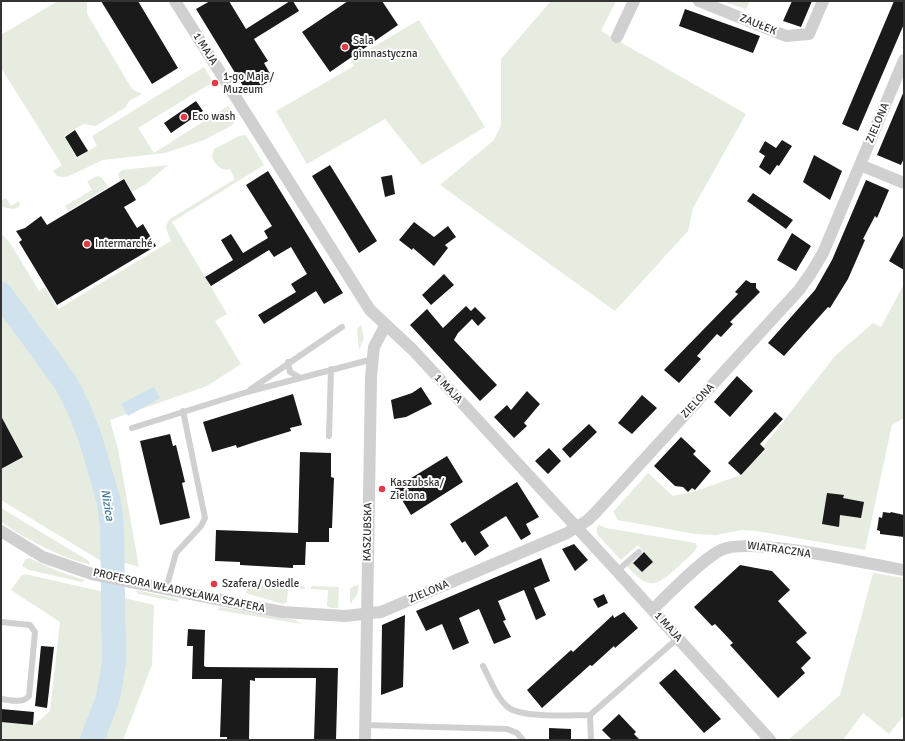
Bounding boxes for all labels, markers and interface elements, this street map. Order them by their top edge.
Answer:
street label: ZAUŁEK [738,12,778,38]
street label: 1 MAJA [190,30,220,68]
place label: Sala gimnastyczna [353,34,417,60]
marker: Sala gimnastyczna [340,42,350,52]
place label: 1-go Maja/ Muzeum [223,70,274,96]
marker: 1-go Maja/ Muzeum [210,78,220,88]
street label: ZIELONA [864,101,892,145]
place label: Eco wash [192,110,236,124]
marker: Eco wash [179,112,189,122]
place label: Intermarché [95,237,152,251]
marker: Intermarché [82,239,92,249]
street label: 1 MAJA [431,371,465,407]
street label: ZIELONA [679,381,717,421]
place label: Kaszubska/ Zielona [390,476,444,502]
marker: Kaszubska/ Zielona [377,484,387,494]
water label: Nizica [97,488,117,522]
street label: KASZUBSKA [361,502,375,562]
street label: WIATRACZNA [746,539,812,561]
street label: PROFESORA WŁADYSŁAWA SZAFERA [92,566,266,616]
place label: Szafera/ Osiedle [222,577,299,591]
street label: ZIELONA [407,578,451,606]
marker: Szafera/ Osiedle [209,579,219,589]
street label: 1 MAJA [651,609,685,645]

